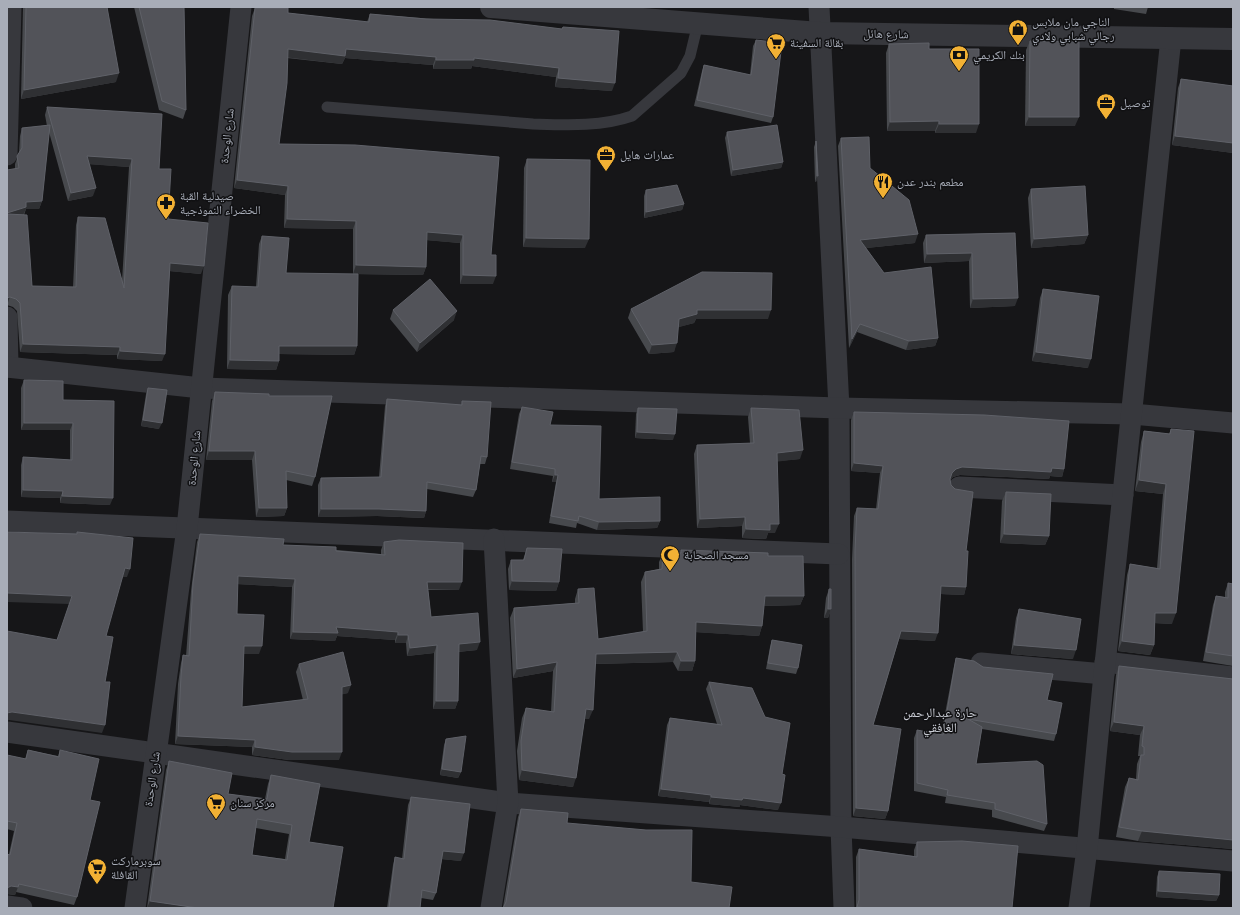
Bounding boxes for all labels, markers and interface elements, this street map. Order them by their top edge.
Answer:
place label: الناجي مان ملابس رجالي شبابي ولادي [1032,14,1115,46]
shop icon: الناجي مان ملابس رجالي شبابي ولادي [1007,18,1029,46]
street label: شارع هائل [863,26,909,42]
supermarket icon: بقالة السفينة [765,32,787,60]
place label: بقالة السفينة [790,35,843,50]
bank icon: بنك الكريمي [948,44,970,72]
place label: بنك الكريمي [973,47,1025,65]
office icon: توصيل [1095,92,1117,120]
place label: توصيل [1120,95,1151,110]
street label: شارع الوحدة [216,108,238,164]
office icon: عمارات هايل [595,144,617,172]
place label: عمارات هايل [620,147,674,162]
restaurant icon: مطعم بندر عدن [872,171,894,199]
place label: مطعم بندر عدن [897,174,964,190]
place label: صيدلية القبة الخضراء النموذجية [180,188,261,217]
pharmacy icon: صيدلية القبة الخضراء النموذجية [155,192,177,220]
street label: شارع الوحدة [184,430,204,486]
mosque icon: مسجد الصحابة [659,544,681,572]
place label: مسجد الصحابة [684,547,749,562]
district label: حارة عبدالرحمن الغافقي [903,704,977,738]
street label: شارع الوحدة [140,750,164,807]
supermarket icon: مركز سنان [205,792,227,820]
place label: مركز سنان [230,795,275,810]
place label: سوبرمارکت القافلة [111,853,161,882]
supermarket icon: سوبرمارکت القافلة [86,857,108,885]

